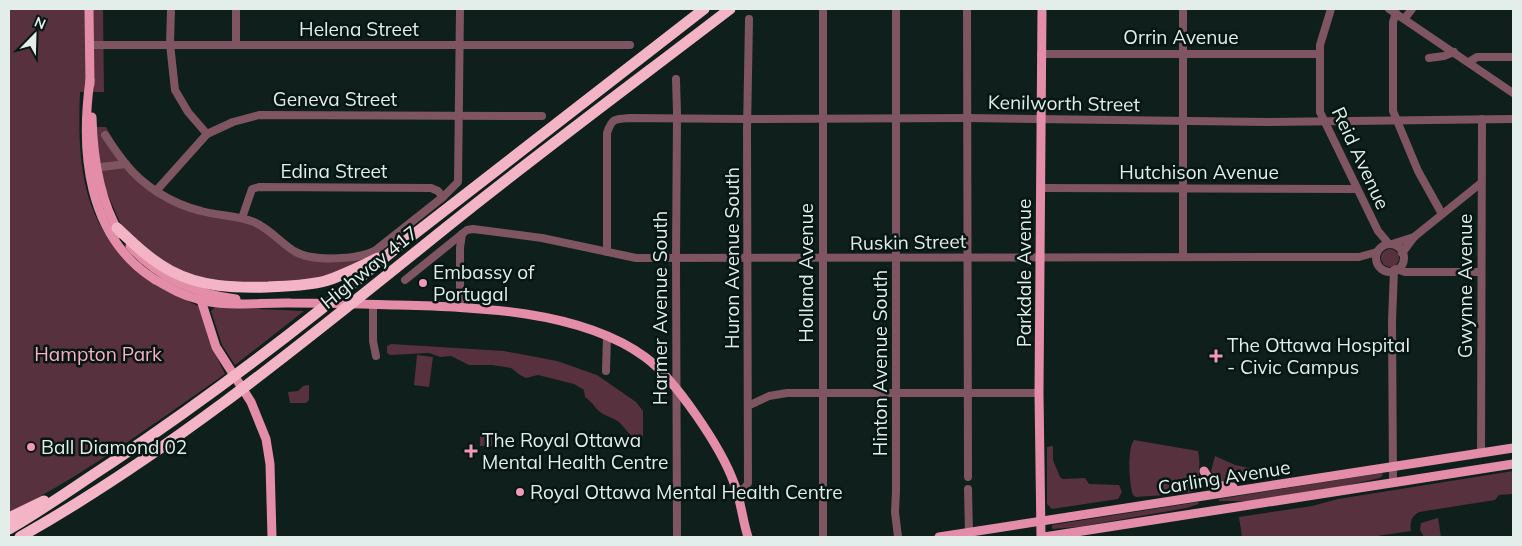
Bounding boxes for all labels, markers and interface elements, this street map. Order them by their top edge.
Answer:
north arrow [10,10,60,60]
text: N [32,13,48,33]
street label: Helena Street [299,17,419,41]
street label: Orrin Avenue [1123,25,1239,49]
street label: Geneva Street [273,87,398,111]
street label: Kenilworth Street [988,90,1141,116]
street label: Reid Avenue [1327,103,1395,213]
street label: Edina Street [280,159,388,183]
street label: Hutchison Avenue [1119,160,1279,184]
street label: Huron Avenue South [720,167,744,349]
street label: Parkdale Avenue [1012,199,1036,347]
street label: Holland Avenue [794,203,818,343]
street label: Harmer Avenue South [648,211,672,405]
street label: Gwynne Avenue [1453,214,1477,358]
street label: Highway 417 [315,220,423,314]
street label: Ruskin Street [850,229,967,255]
place label: Embassy of Portugal [433,260,535,306]
street label: Hinton Avenue South [868,270,892,456]
marker: Embassy of Portugal [417,277,429,289]
place label: The Ottawa Hospital - Civic Campus [1227,333,1410,379]
park label: Hampton Park [34,342,162,366]
marker: The Ottawa Hospital - Civic Campus [1209,349,1223,363]
place label: The Royal Ottawa Mental Health Centre [482,428,668,474]
place label: Ball Diamond 02 [41,435,187,459]
marker: Ball Diamond 02 [25,441,37,453]
marker: The Royal Ottawa Mental Health Centre [464,444,478,458]
street label: Carling Avenue [1156,455,1292,499]
place label: Royal Ottawa Mental Health Centre [530,480,843,504]
marker: Royal Ottawa Mental Health Centre [514,486,526,498]

